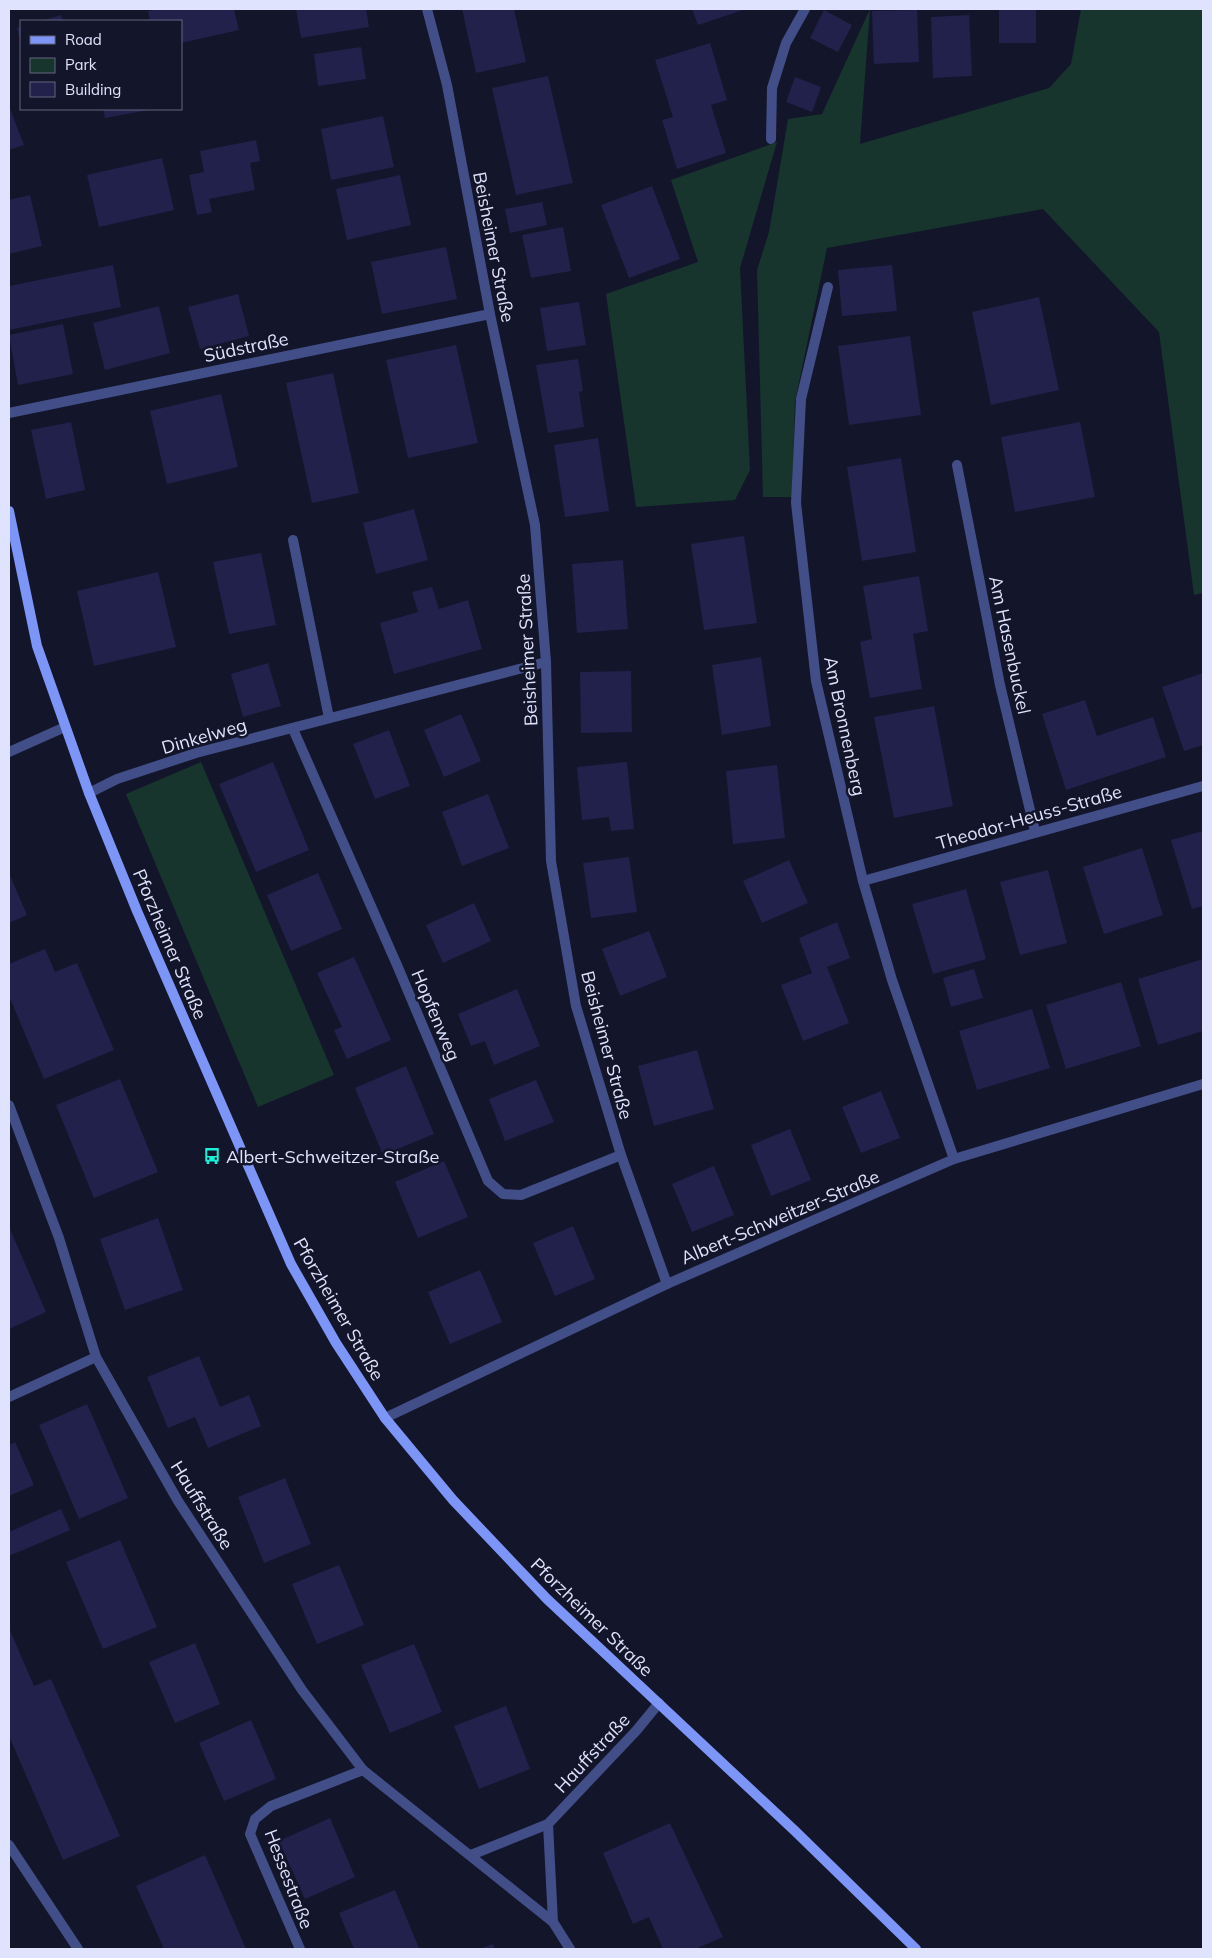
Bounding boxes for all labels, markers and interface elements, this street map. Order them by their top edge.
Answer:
legend [20,20,182,110]
text: Road [65,30,102,49]
text: Park [65,55,97,74]
text: Building [65,80,121,99]
street label: Beisheimer Straße [468,170,520,324]
street label: Südstraße [202,327,290,367]
street label: Beisheimer Straße [512,573,542,727]
street label: Am Hasenbuckel [984,574,1036,716]
street label: Am Bronnenberg [819,654,871,798]
street label: Dinkelweg [159,713,249,759]
street label: Theodor-Heuss-Straße [934,780,1124,854]
street label: Pforzheimer Straße [128,865,212,1023]
street label: Hopfenweg [406,966,466,1064]
street label: Beisheimer Straße [576,968,638,1122]
place label: Albert-Schweitzer-Straße [226,1145,439,1168]
bus stop icon: Albert-Schweitzer-Straße [202,1146,222,1166]
street label: Albert-Schweitzer-Straße [677,1165,883,1269]
street label: Pforzheimer Straße [289,1233,389,1385]
street label: Hauffstraße [166,1456,238,1554]
street label: Pforzheimer Straße [526,1553,658,1681]
street label: Hauffstraße [549,1708,635,1798]
street label: Hessestraße [259,1826,319,1932]

